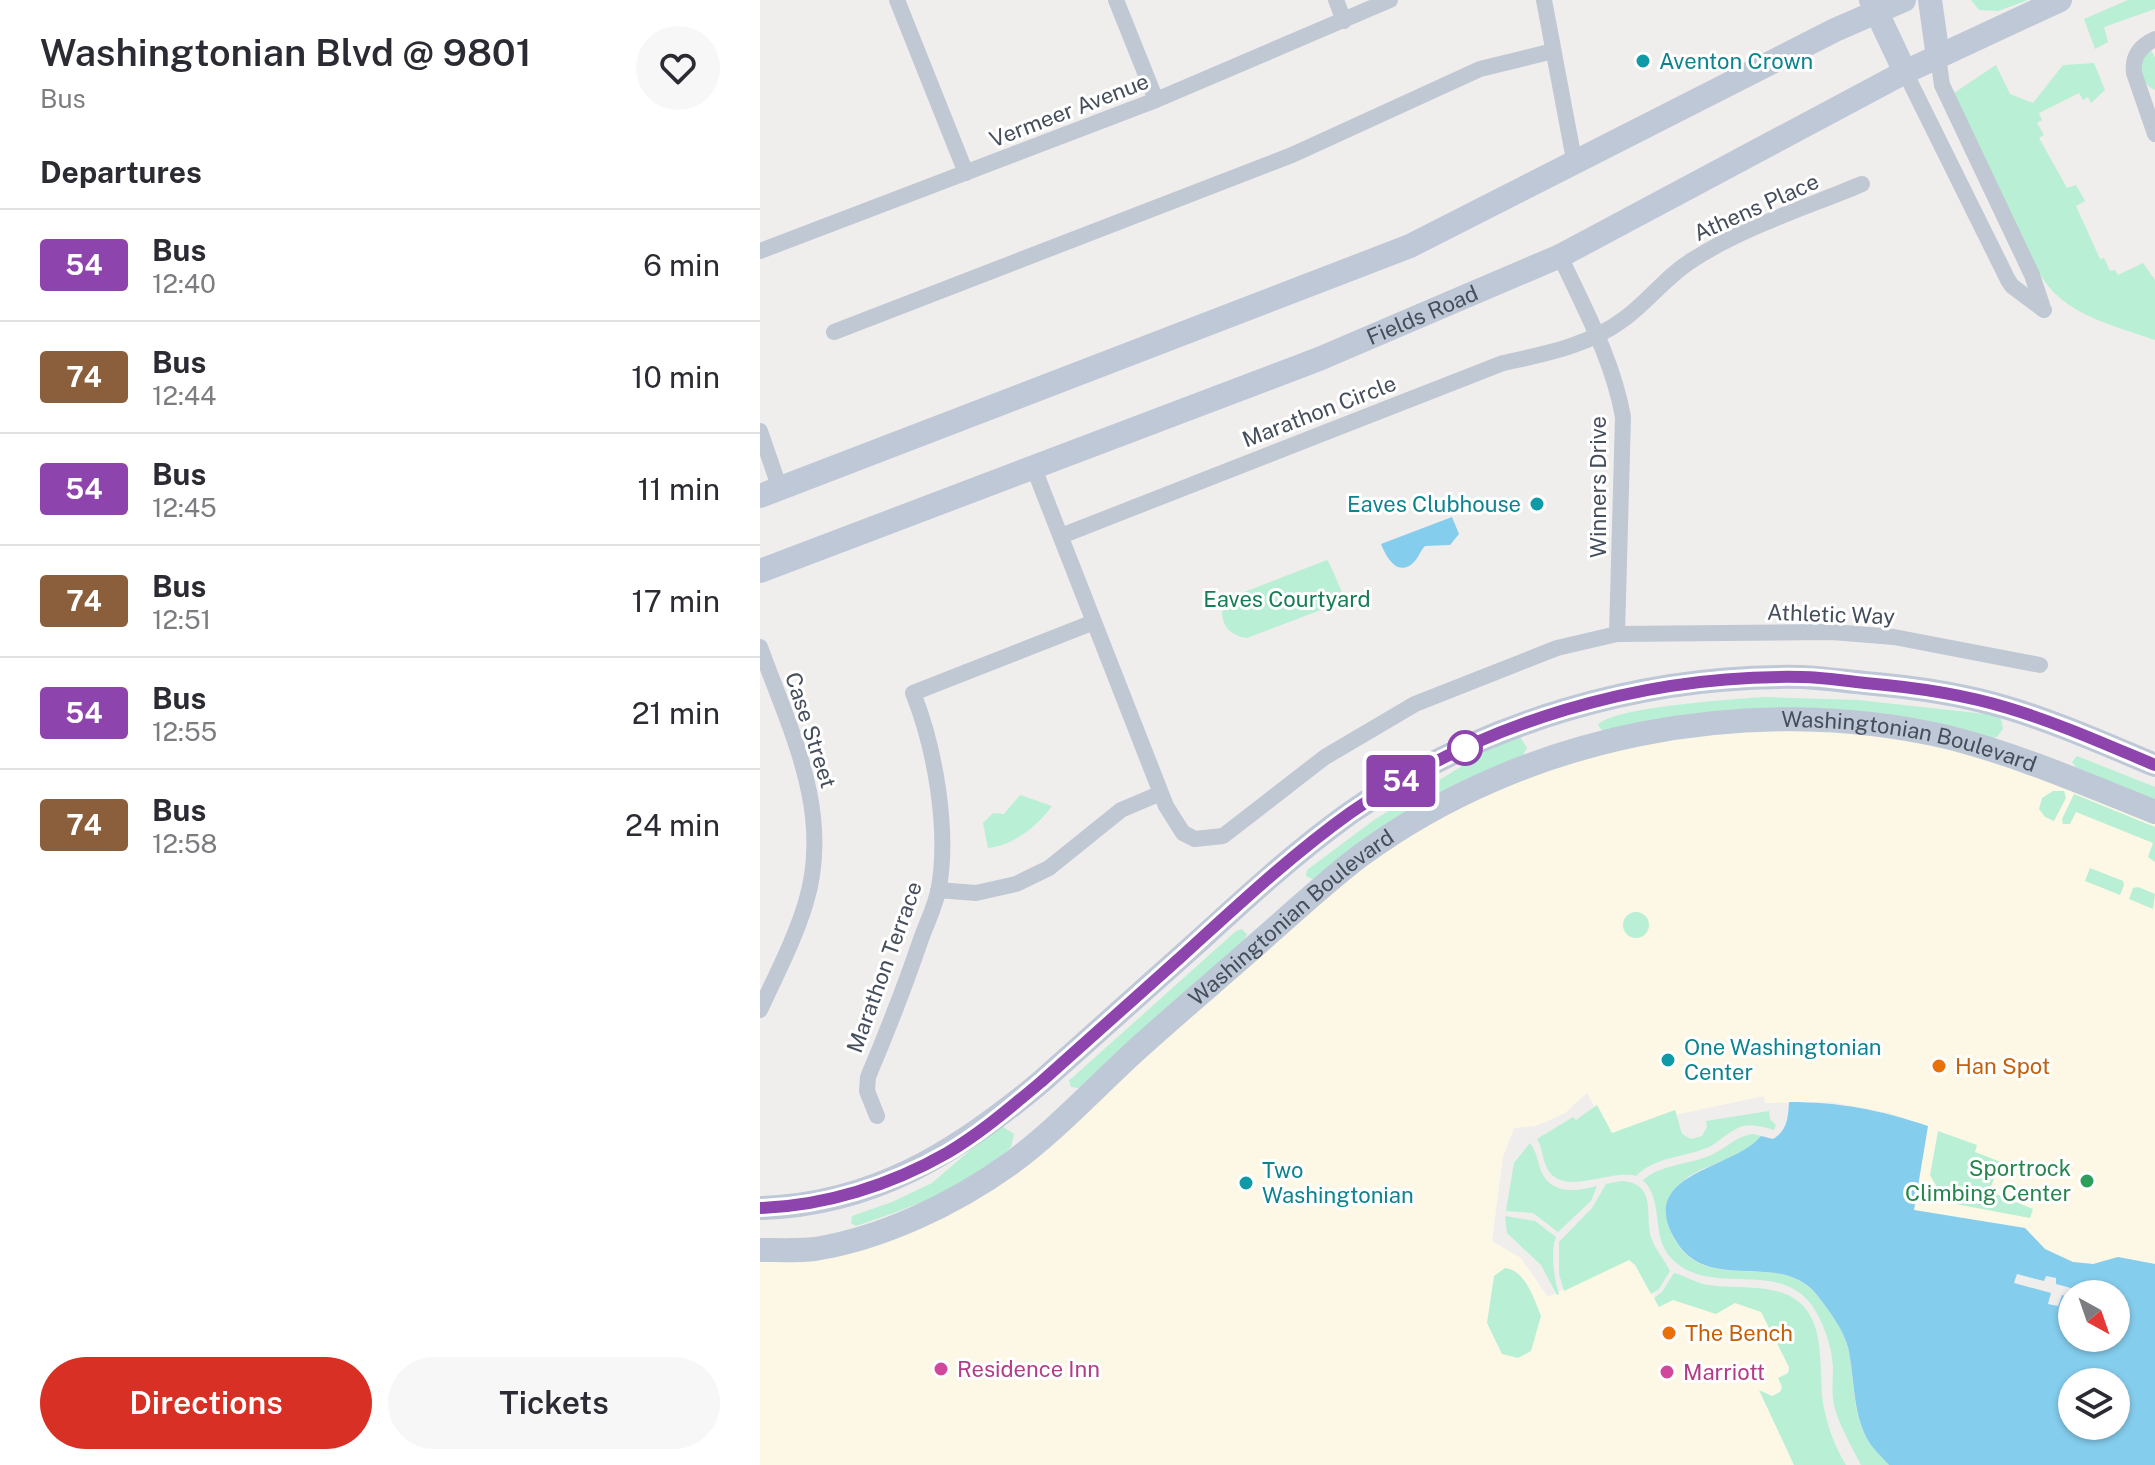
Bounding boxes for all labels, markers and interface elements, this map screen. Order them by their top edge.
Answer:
button: heart [636,26,720,110]
text: Washingtonian Blvd @ 9801 [40,30,532,75]
place label: Aventon Crown [1659,48,1813,74]
marker: Aventon Crown [1634,52,1652,70]
street label: Vermeer Avenue [986,68,1152,152]
text: Bus [40,83,86,114]
text: Departures [40,154,202,190]
street label: Athens Place [1689,168,1823,246]
text: Bus [152,232,206,268]
text: 6 min [643,247,720,283]
text: 54 [65,248,103,281]
text: 12:40 [152,268,216,299]
street label: Fields Road [1362,280,1482,350]
text: Bus [152,344,206,380]
text: 10 min [631,359,720,395]
text: 74 [66,360,102,393]
street label: Marathon Circle [1238,370,1400,452]
text: 12:44 [152,380,216,411]
street label: Winners Drive [1585,416,1611,558]
text: Bus [152,456,206,492]
text: 11 min [637,471,720,507]
text: 54 [65,472,103,505]
place label: Eaves Clubhouse [1347,491,1521,517]
text: 12:45 [152,492,217,523]
marker: Eaves Clubhouse [1528,495,1546,513]
text: Bus [152,568,206,604]
text: 17 min [632,583,720,619]
text: 74 [66,584,102,617]
park label: Eaves Courtyard [1203,586,1371,612]
street label: Athletic Way [1767,599,1896,629]
text: 12:51 [152,604,211,635]
street label: Case Street [780,669,842,791]
text: Bus [152,680,206,716]
text: 21 min [632,695,720,731]
text: 54 [65,696,103,729]
street label: Washingtonian Boulevard [1781,706,2040,777]
text: 12:55 [152,716,217,747]
unlabelled marker [1448,731,1482,765]
line badge: 54 [1365,755,1437,807]
text: 54 [1382,764,1420,797]
text: Bus [152,792,206,828]
text: 24 min [625,807,720,843]
text: 74 [66,808,102,841]
street label: Washingtonian Boulevard [1183,823,1399,1011]
text: 12:58 [152,828,217,859]
street label: Marathon Terrace [841,878,927,1056]
place label: One Washingtonian Center [1684,1034,1882,1085]
marker: One Washingtonian Center [1659,1051,1677,1069]
place label: Han Spot [1955,1053,2050,1079]
marker: Han Spot [1930,1057,1948,1075]
place label: Sportrock Climbing Center [1905,1155,2071,1206]
place label: Two Washingtonian [1262,1157,1414,1208]
marker: Sportrock Climbing Center [2078,1172,2096,1190]
marker: Two Washingtonian [1237,1174,1255,1192]
north arrow [2058,1280,2130,1352]
map controls [2058,1280,2130,1440]
place label: The Bench [1685,1320,1793,1346]
marker: The Bench [1660,1324,1678,1342]
place label: Residence Inn [957,1356,1100,1382]
button: Directions [40,1357,372,1449]
button: Tickets [388,1357,720,1449]
place label: Marriott [1683,1359,1765,1385]
marker: Residence Inn [932,1360,950,1378]
marker: Marriott [1658,1363,1676,1381]
button: layers [2058,1368,2130,1440]

